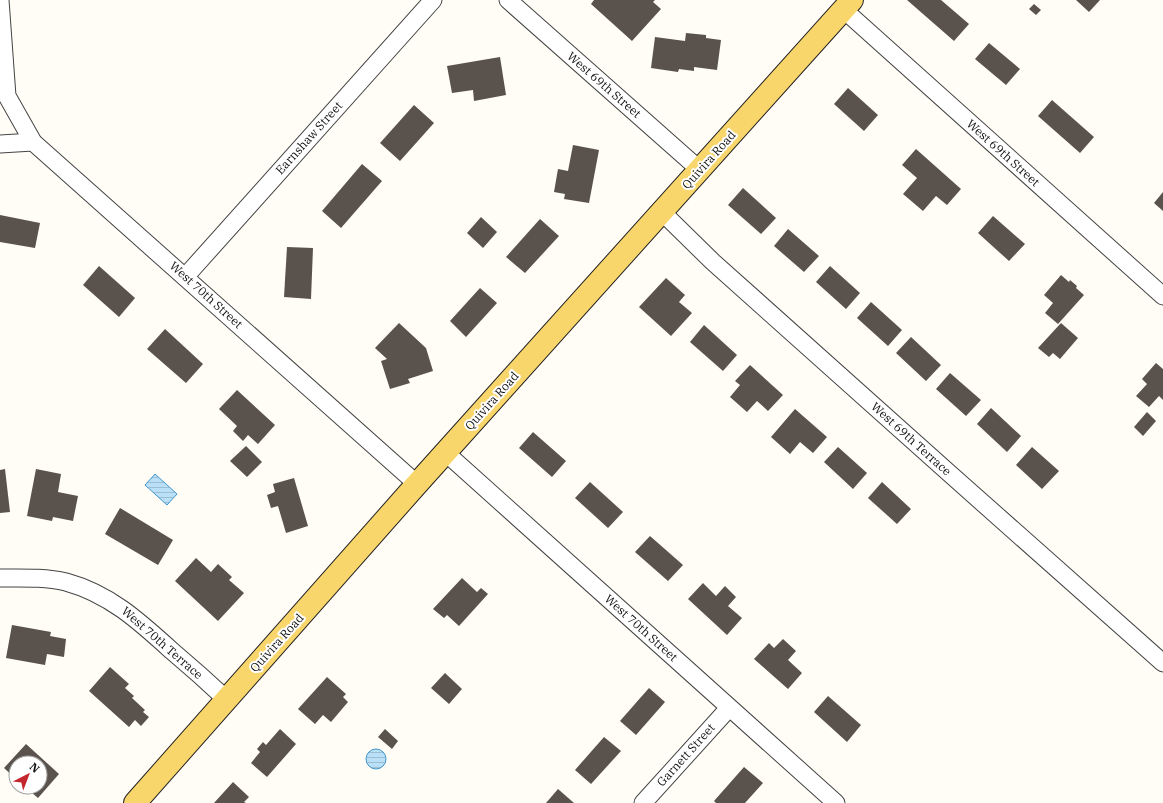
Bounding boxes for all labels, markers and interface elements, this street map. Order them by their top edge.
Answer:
street label: West 69th Street [564,48,644,121]
street label: Earnshaw Street [272,98,345,177]
street label: West 69th Street [964,116,1043,189]
street label: Quivira Road [679,127,739,192]
street label: West 70th Street [167,258,246,331]
street label: Quivira Road [462,368,522,433]
street label: West 69th Terrace [868,399,954,479]
street label: West 70th Street [602,591,681,664]
street label: West 70th Terrace [119,603,206,682]
street label: Quivira Road [247,610,307,675]
street label: Garnett Street [653,720,718,789]
north arrow [8,755,48,795]
text: N [27,759,43,776]

